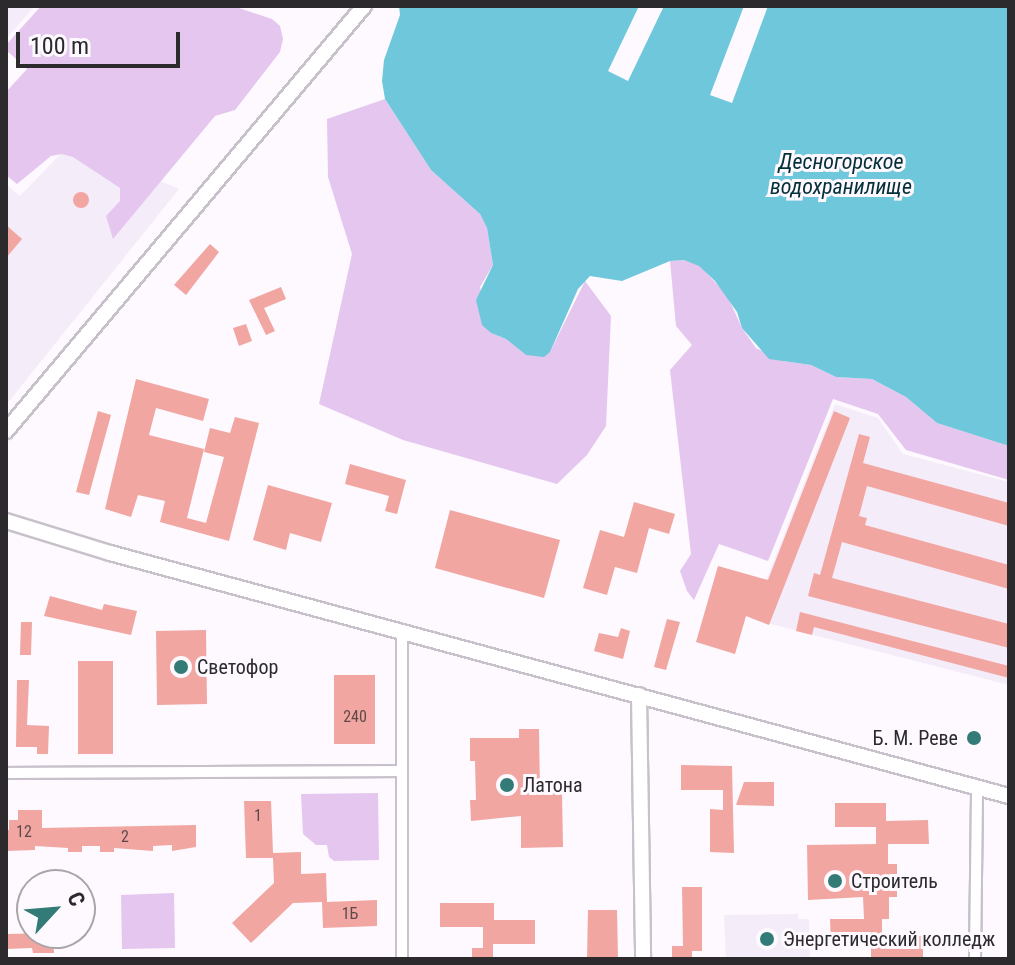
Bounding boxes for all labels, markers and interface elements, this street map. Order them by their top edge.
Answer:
scale bar [20,16,184,66]
text: 100 m [30,32,89,60]
water label: Десногорское водохранилище [770,148,912,200]
place label: Светофор [197,655,278,679]
marker: Светофор [172,658,190,676]
house number: 240 [343,707,367,727]
place label: Б. М. Реве [872,726,958,750]
marker: Б. М. Реве [965,729,983,747]
place label: Латона [523,773,583,797]
marker: Латона [498,776,516,794]
house number: 1 [254,806,262,826]
house number: 12 [16,822,32,842]
house number: 2 [121,827,129,847]
north arrow [16,869,96,949]
place label: Строитель [851,869,938,893]
marker: Строитель [826,872,844,890]
text: С [62,888,90,910]
house number: 1Б [342,904,358,924]
place label: Энергетический колледж [783,927,995,951]
marker: Энергетический колледж [758,930,776,948]

